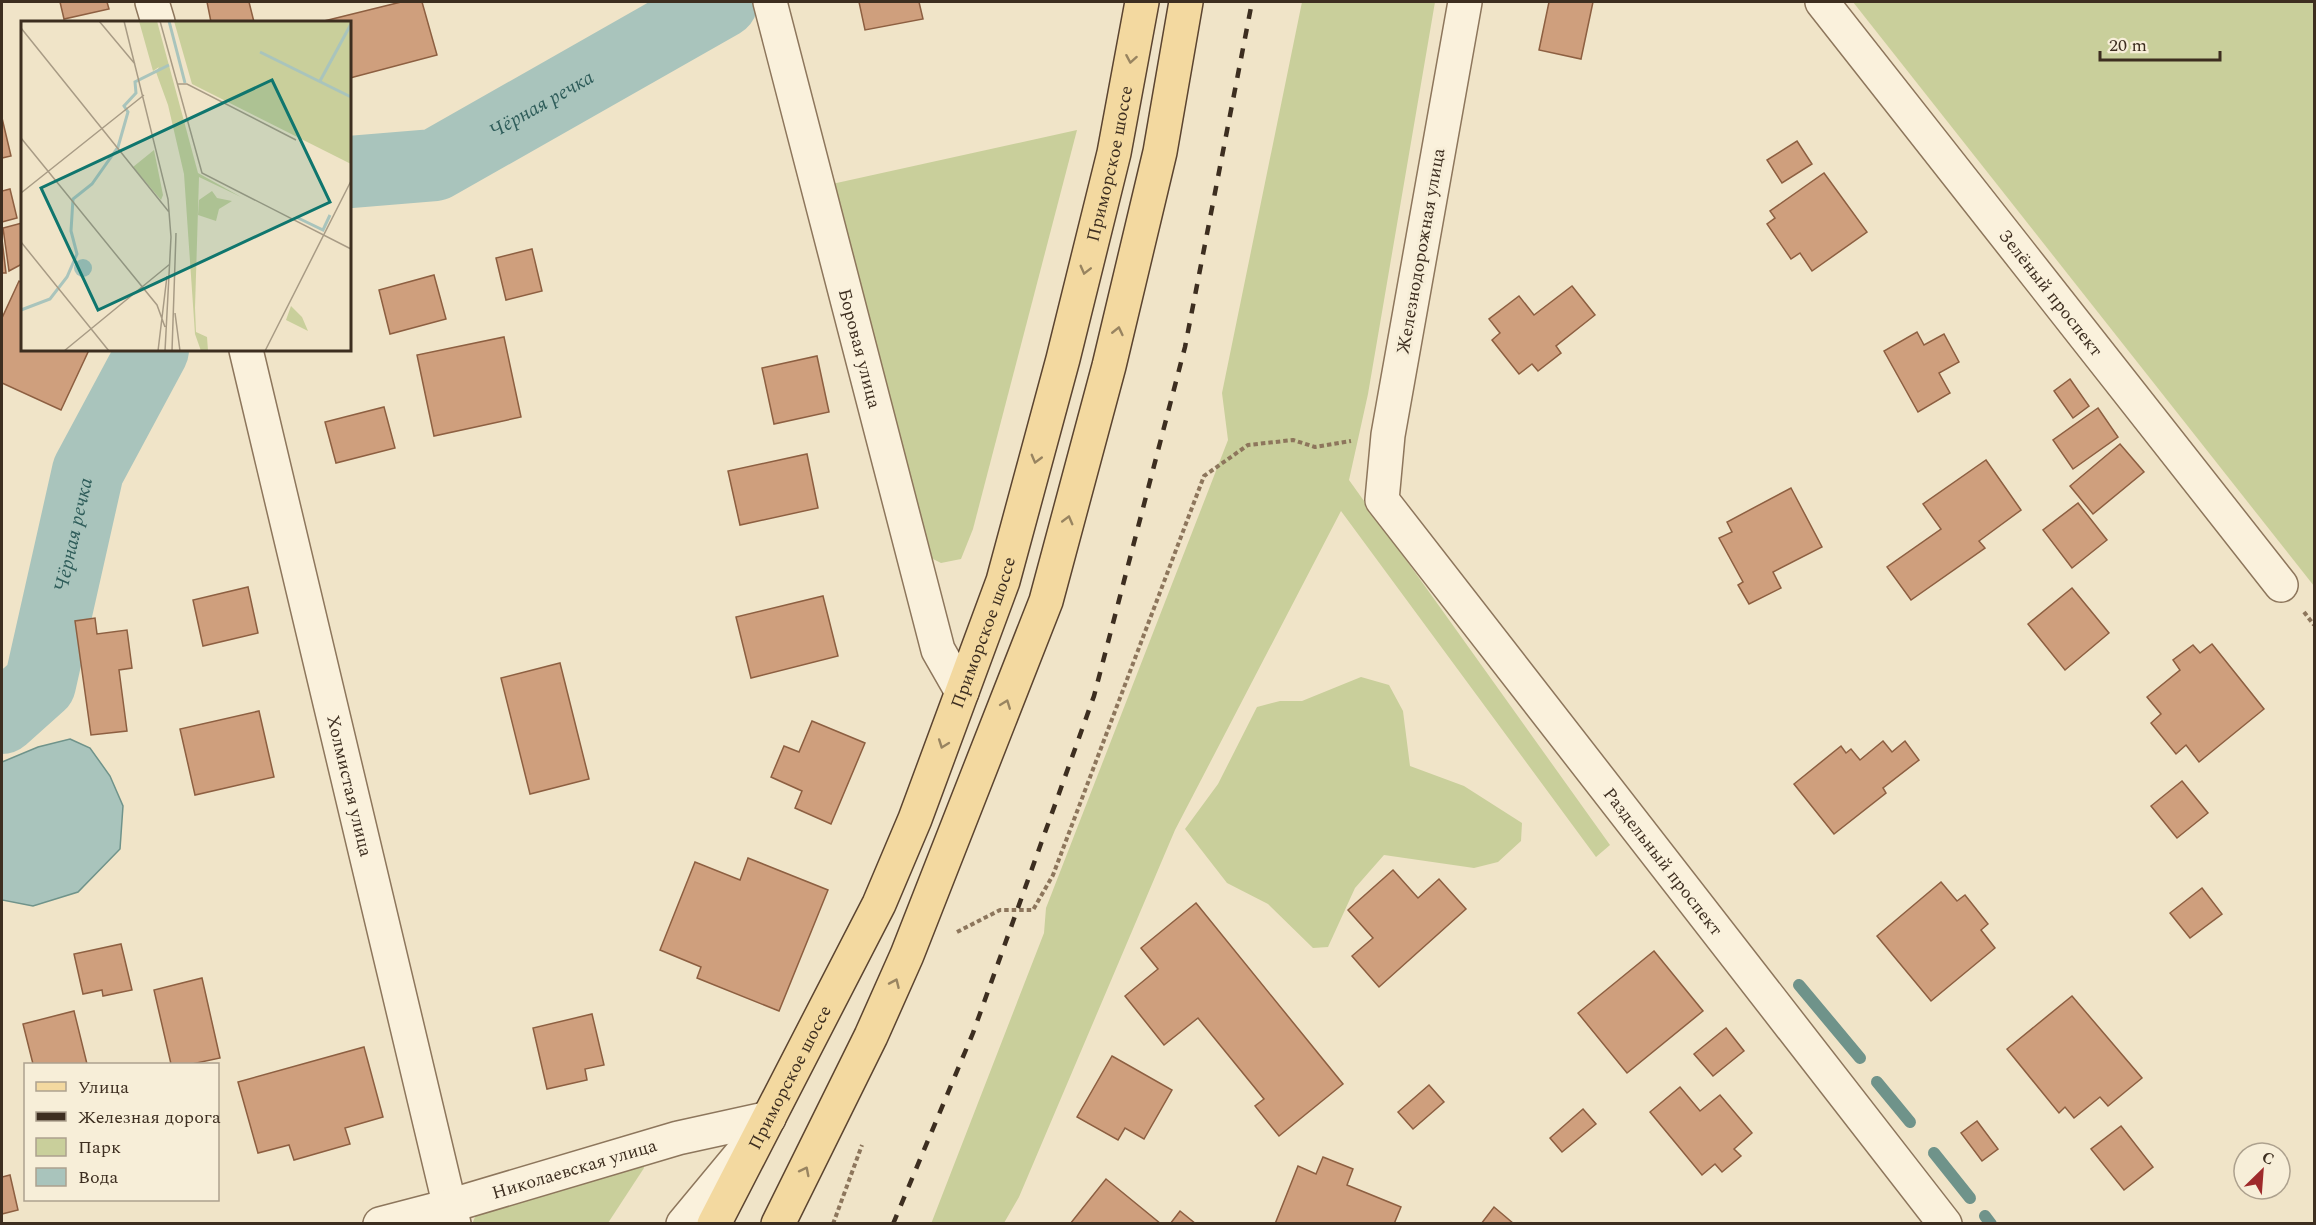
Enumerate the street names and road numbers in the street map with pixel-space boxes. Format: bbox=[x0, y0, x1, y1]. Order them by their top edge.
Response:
street label: Приморское шоссе bbox=[1079, 83, 1140, 245]
street label: Железнодорожная улица bbox=[1390, 146, 1452, 356]
street label: Зелёный проспект bbox=[1992, 223, 2110, 362]
street label: Боровая улица bbox=[831, 286, 888, 412]
street label: Приморское шоссе bbox=[944, 554, 1022, 712]
street label: Холмистая улица bbox=[320, 712, 380, 860]
street label: Раздельный проспект bbox=[1597, 782, 1730, 942]
street label: Приморское шоссе bbox=[741, 1000, 838, 1154]
street label: Николаевская улица bbox=[489, 1131, 660, 1206]

